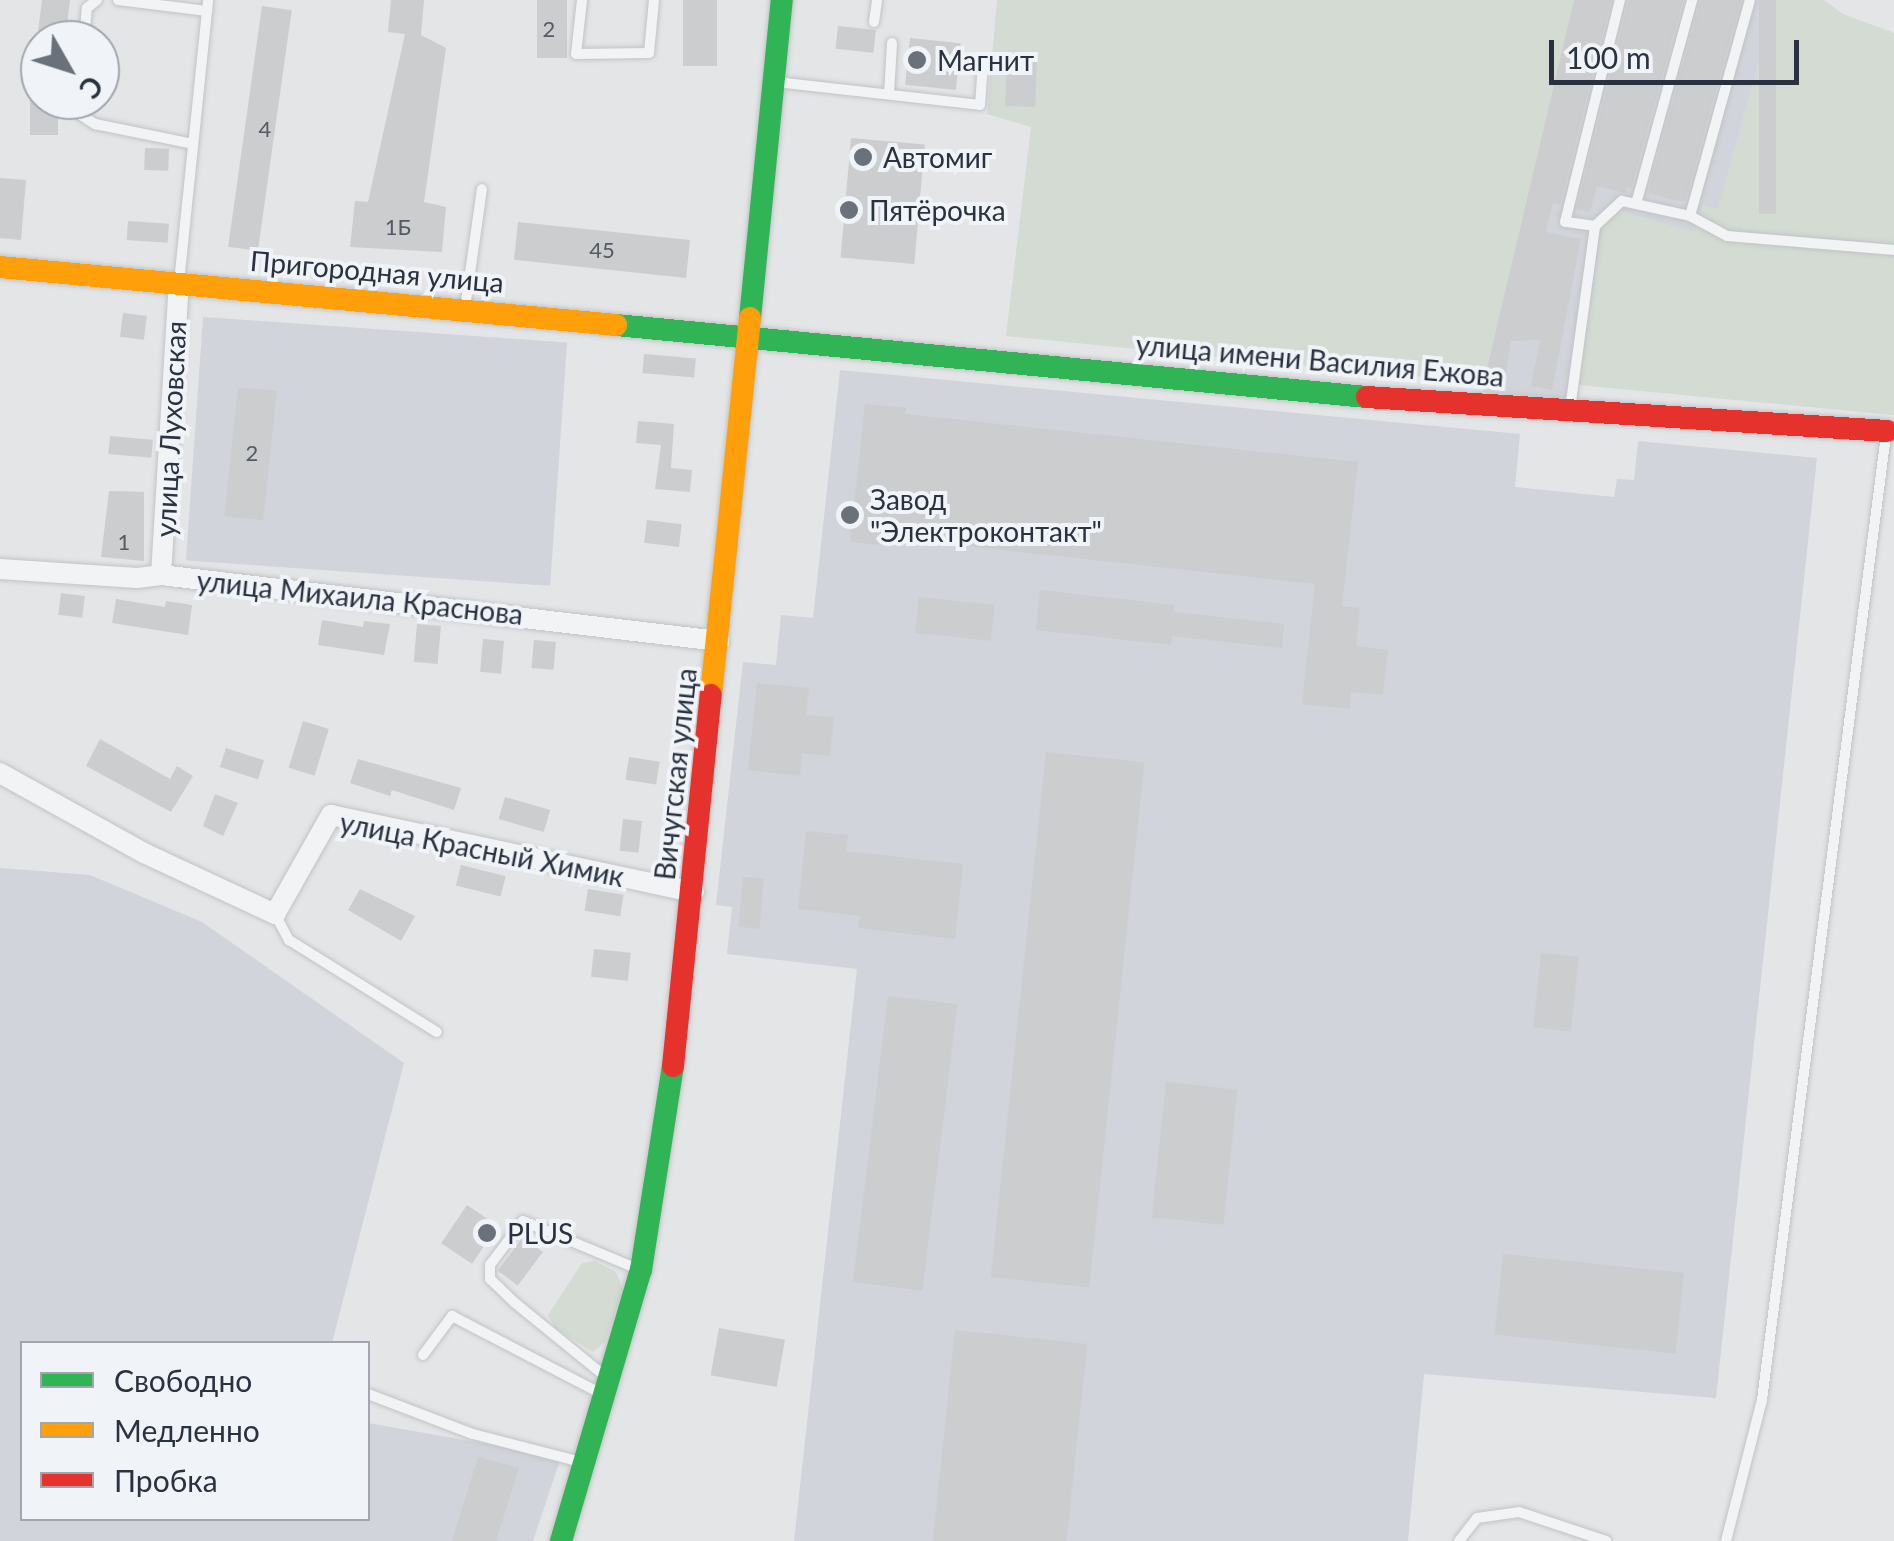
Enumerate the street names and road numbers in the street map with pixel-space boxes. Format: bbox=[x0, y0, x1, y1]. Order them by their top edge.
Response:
street label: Пригородная улица bbox=[249, 243, 505, 299]
street label: улица Луховская bbox=[148, 320, 192, 538]
street label: улица имени Василия Ежова bbox=[1135, 327, 1505, 393]
street label: улица Михаила Краснова bbox=[195, 563, 525, 631]
street label: Вичугская улица bbox=[647, 666, 703, 882]
street label: улица Красный Химик bbox=[337, 805, 627, 893]

